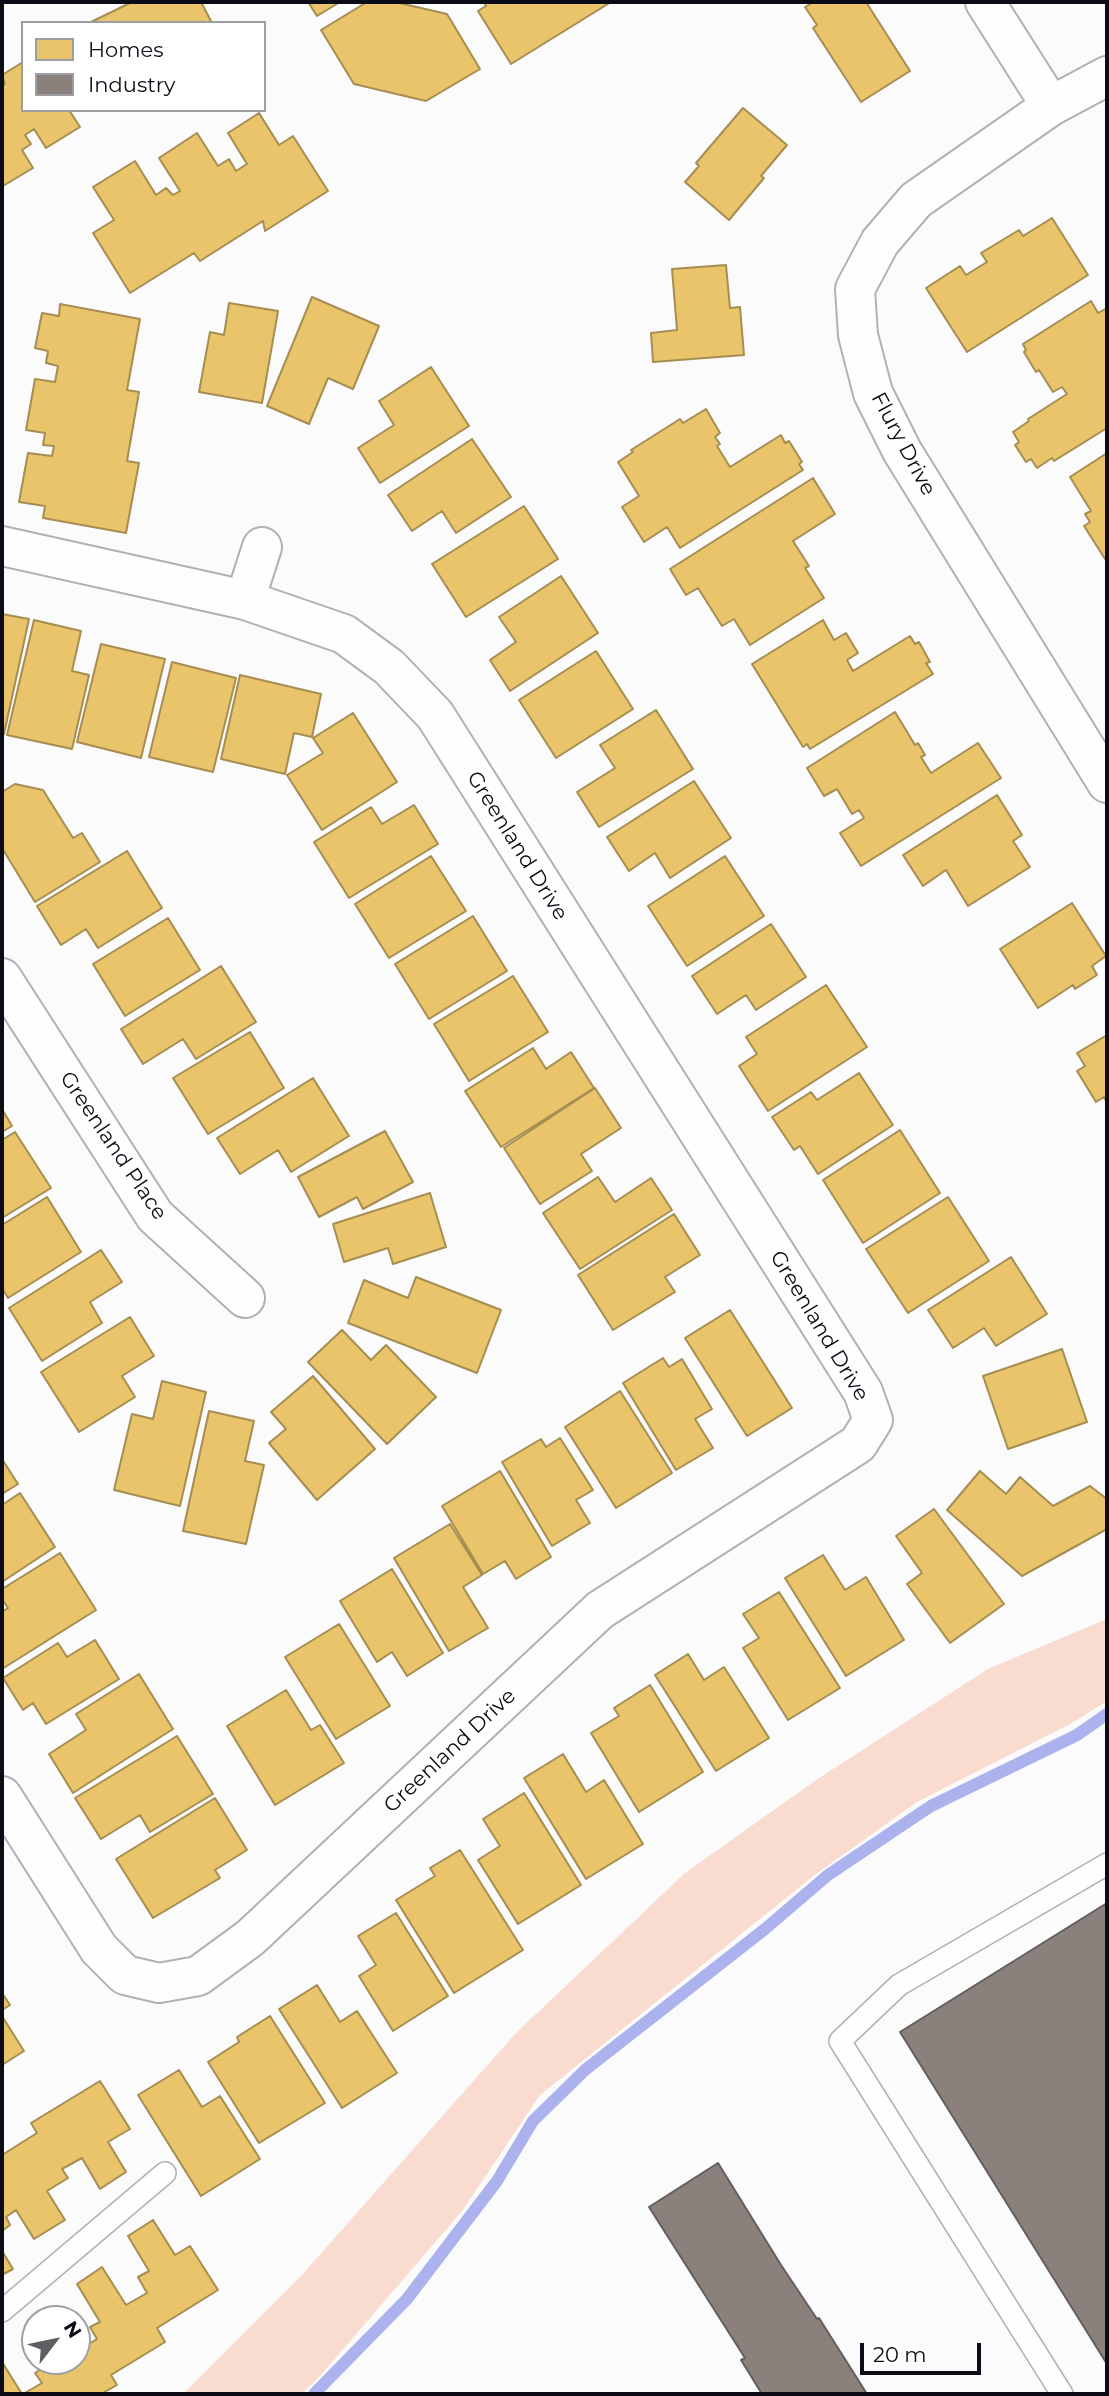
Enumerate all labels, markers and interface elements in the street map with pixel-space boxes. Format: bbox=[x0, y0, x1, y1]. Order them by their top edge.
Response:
legend bbox=[21, 21, 266, 112]
text: Homes bbox=[88, 37, 163, 62]
text: Industry bbox=[88, 72, 175, 97]
street label: Flury Drive bbox=[865, 388, 941, 500]
street label: Greenland Drive bbox=[461, 767, 573, 925]
street label: Greenland Place bbox=[54, 1067, 172, 1225]
street label: Greenland Drive bbox=[764, 1246, 874, 1406]
street label: Greenland Drive bbox=[379, 1683, 521, 1819]
north arrow bbox=[21, 2305, 91, 2375]
text: N bbox=[59, 2317, 86, 2342]
scale bar bbox=[864, 2330, 985, 2374]
text: 20 m bbox=[873, 2342, 927, 2367]

